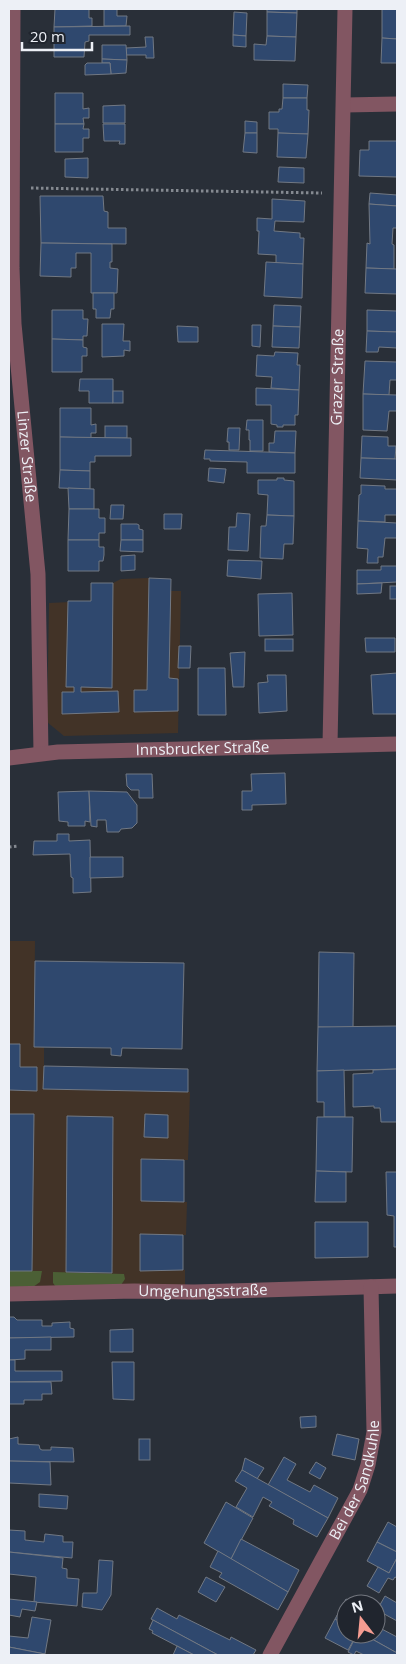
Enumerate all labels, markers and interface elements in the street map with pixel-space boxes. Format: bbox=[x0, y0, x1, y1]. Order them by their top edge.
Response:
scale bar bbox=[22, 20, 92, 52]
text: 20 m bbox=[30, 26, 65, 46]
street label: Grazer Straße bbox=[326, 328, 347, 426]
street label: Linzer Straße bbox=[13, 409, 42, 503]
street label: Innsbrucker Straße bbox=[135, 736, 270, 759]
street label: Umgehungsstraße bbox=[138, 1279, 268, 1301]
street label: Bei der Sandkuhle bbox=[324, 1420, 383, 1543]
north arrow bbox=[336, 1594, 386, 1644]
text: N bbox=[349, 1595, 365, 1617]

